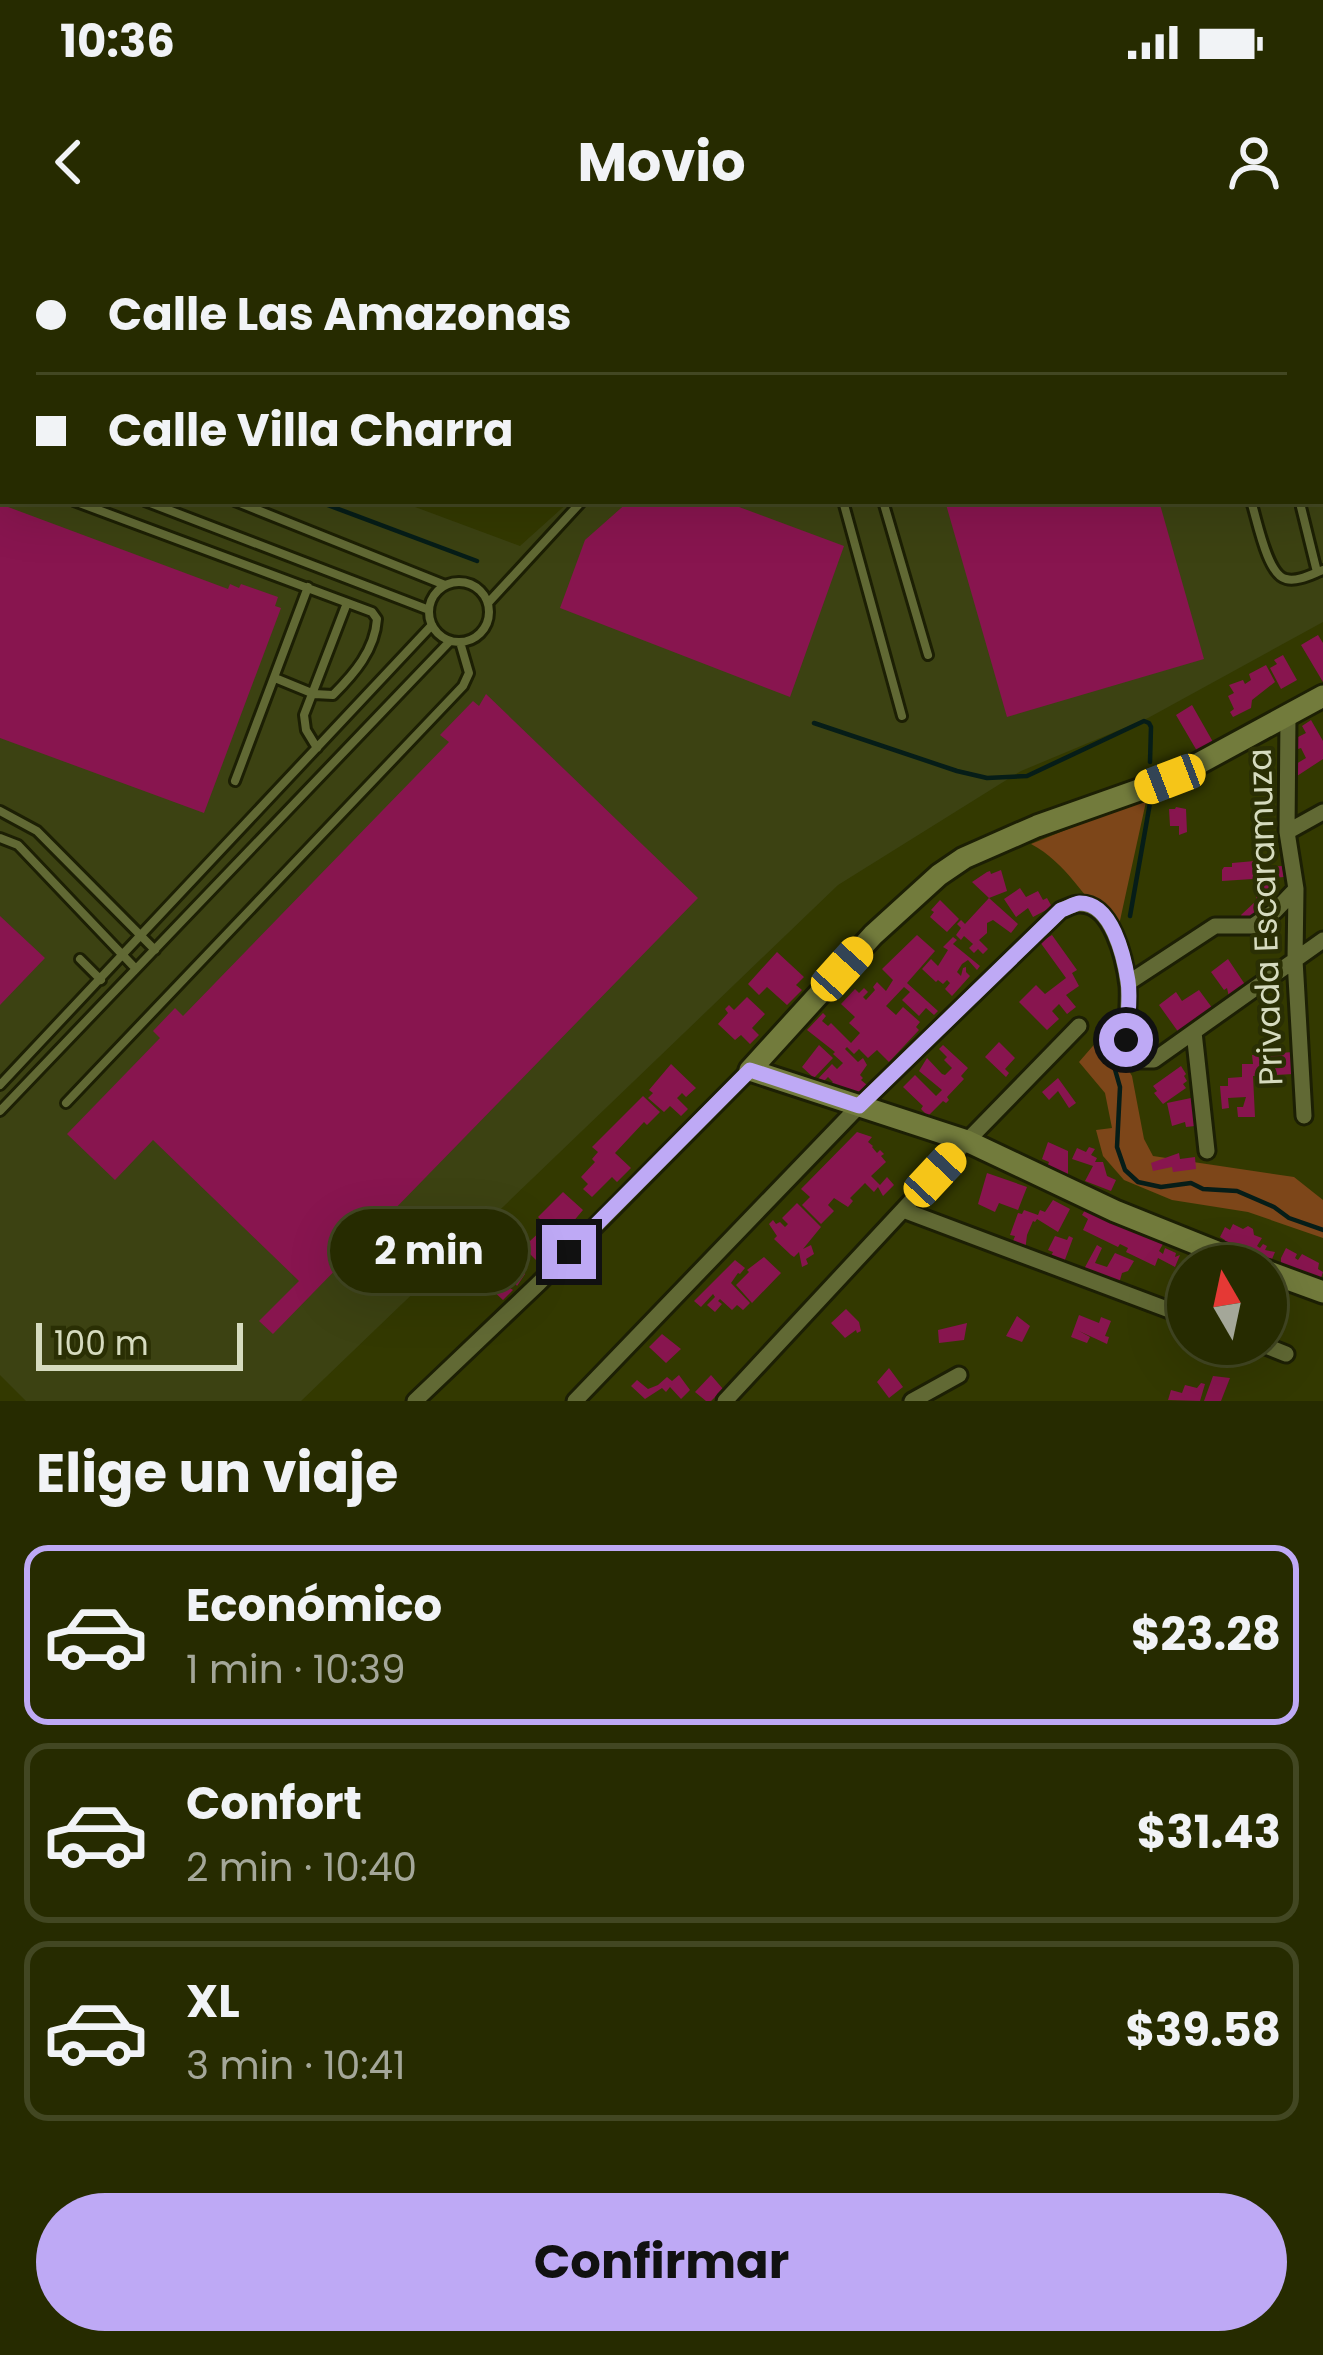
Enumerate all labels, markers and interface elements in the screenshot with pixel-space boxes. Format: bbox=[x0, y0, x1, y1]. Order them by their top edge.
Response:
text: 10:36 bbox=[60, 10, 175, 73]
text: Movio bbox=[577, 124, 746, 200]
icon: back bbox=[36, 129, 102, 195]
icon: person bbox=[1221, 129, 1287, 195]
text: Calle Las Amazonas bbox=[108, 283, 572, 346]
text: Calle Villa Charra bbox=[108, 399, 514, 462]
street label: Privada Escaramuza bbox=[1236, 748, 1294, 1086]
car bbox=[1130, 749, 1210, 809]
car bbox=[805, 930, 879, 1008]
route start bbox=[1099, 1013, 1153, 1067]
car bbox=[897, 1136, 973, 1214]
callout: 2 min bbox=[329, 1210, 527, 1294]
text: 2 min bbox=[374, 1223, 484, 1278]
route end bbox=[542, 1225, 596, 1279]
north arrow bbox=[1167, 1245, 1287, 1365]
map controls bbox=[1167, 1245, 1287, 1365]
scale bar bbox=[36, 1317, 243, 1370]
text: 100 m bbox=[54, 1320, 149, 1367]
text: Elige un viaje bbox=[36, 1435, 398, 1511]
text: Económico bbox=[186, 1574, 442, 1637]
icon: car bbox=[42, 1581, 150, 1689]
text: $23.28 bbox=[1131, 1603, 1281, 1666]
text: 1 min · 10:39 bbox=[186, 1642, 406, 1697]
text: Confort bbox=[186, 1772, 362, 1835]
icon: car bbox=[42, 1779, 150, 1887]
text: $31.43 bbox=[1137, 1801, 1281, 1864]
text: 2 min · 10:40 bbox=[186, 1840, 417, 1895]
text: XL bbox=[186, 1970, 240, 2033]
icon: car bbox=[42, 1977, 150, 2085]
text: $39.58 bbox=[1125, 1999, 1281, 2062]
text: 3 min · 10:41 bbox=[186, 2038, 406, 2093]
button: Confirmar bbox=[36, 2193, 1287, 2331]

